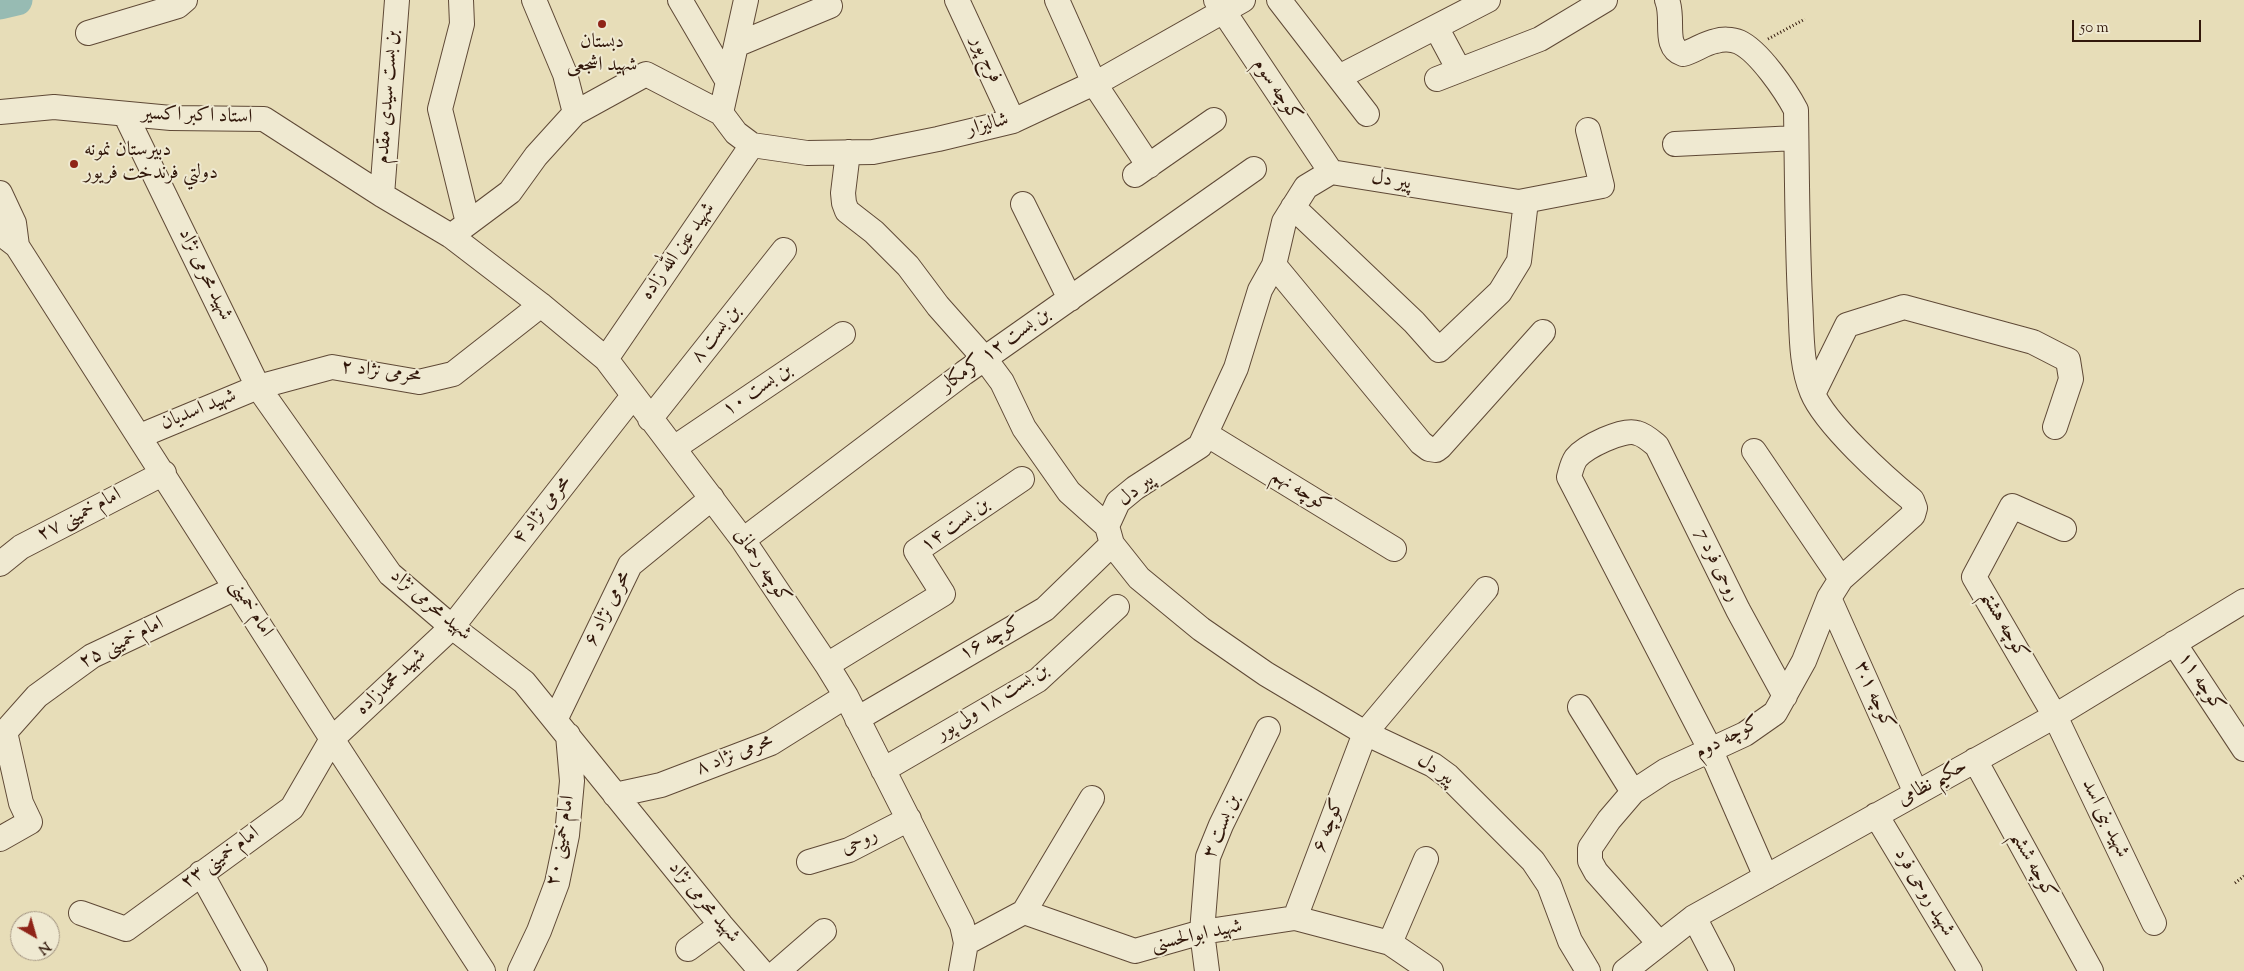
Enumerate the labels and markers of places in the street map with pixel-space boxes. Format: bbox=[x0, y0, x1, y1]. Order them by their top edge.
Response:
marker: دبستان شهید اشجعی bbox=[596, 18, 608, 30]
place label: دبستان شهید اشجعی bbox=[567, 32, 637, 79]
place label: دبیرستان نمونه دولتي فرندخت فريور bbox=[84, 140, 218, 187]
marker: دبیرستان نمونه دولتي فرندخت فريور bbox=[68, 158, 80, 170]

